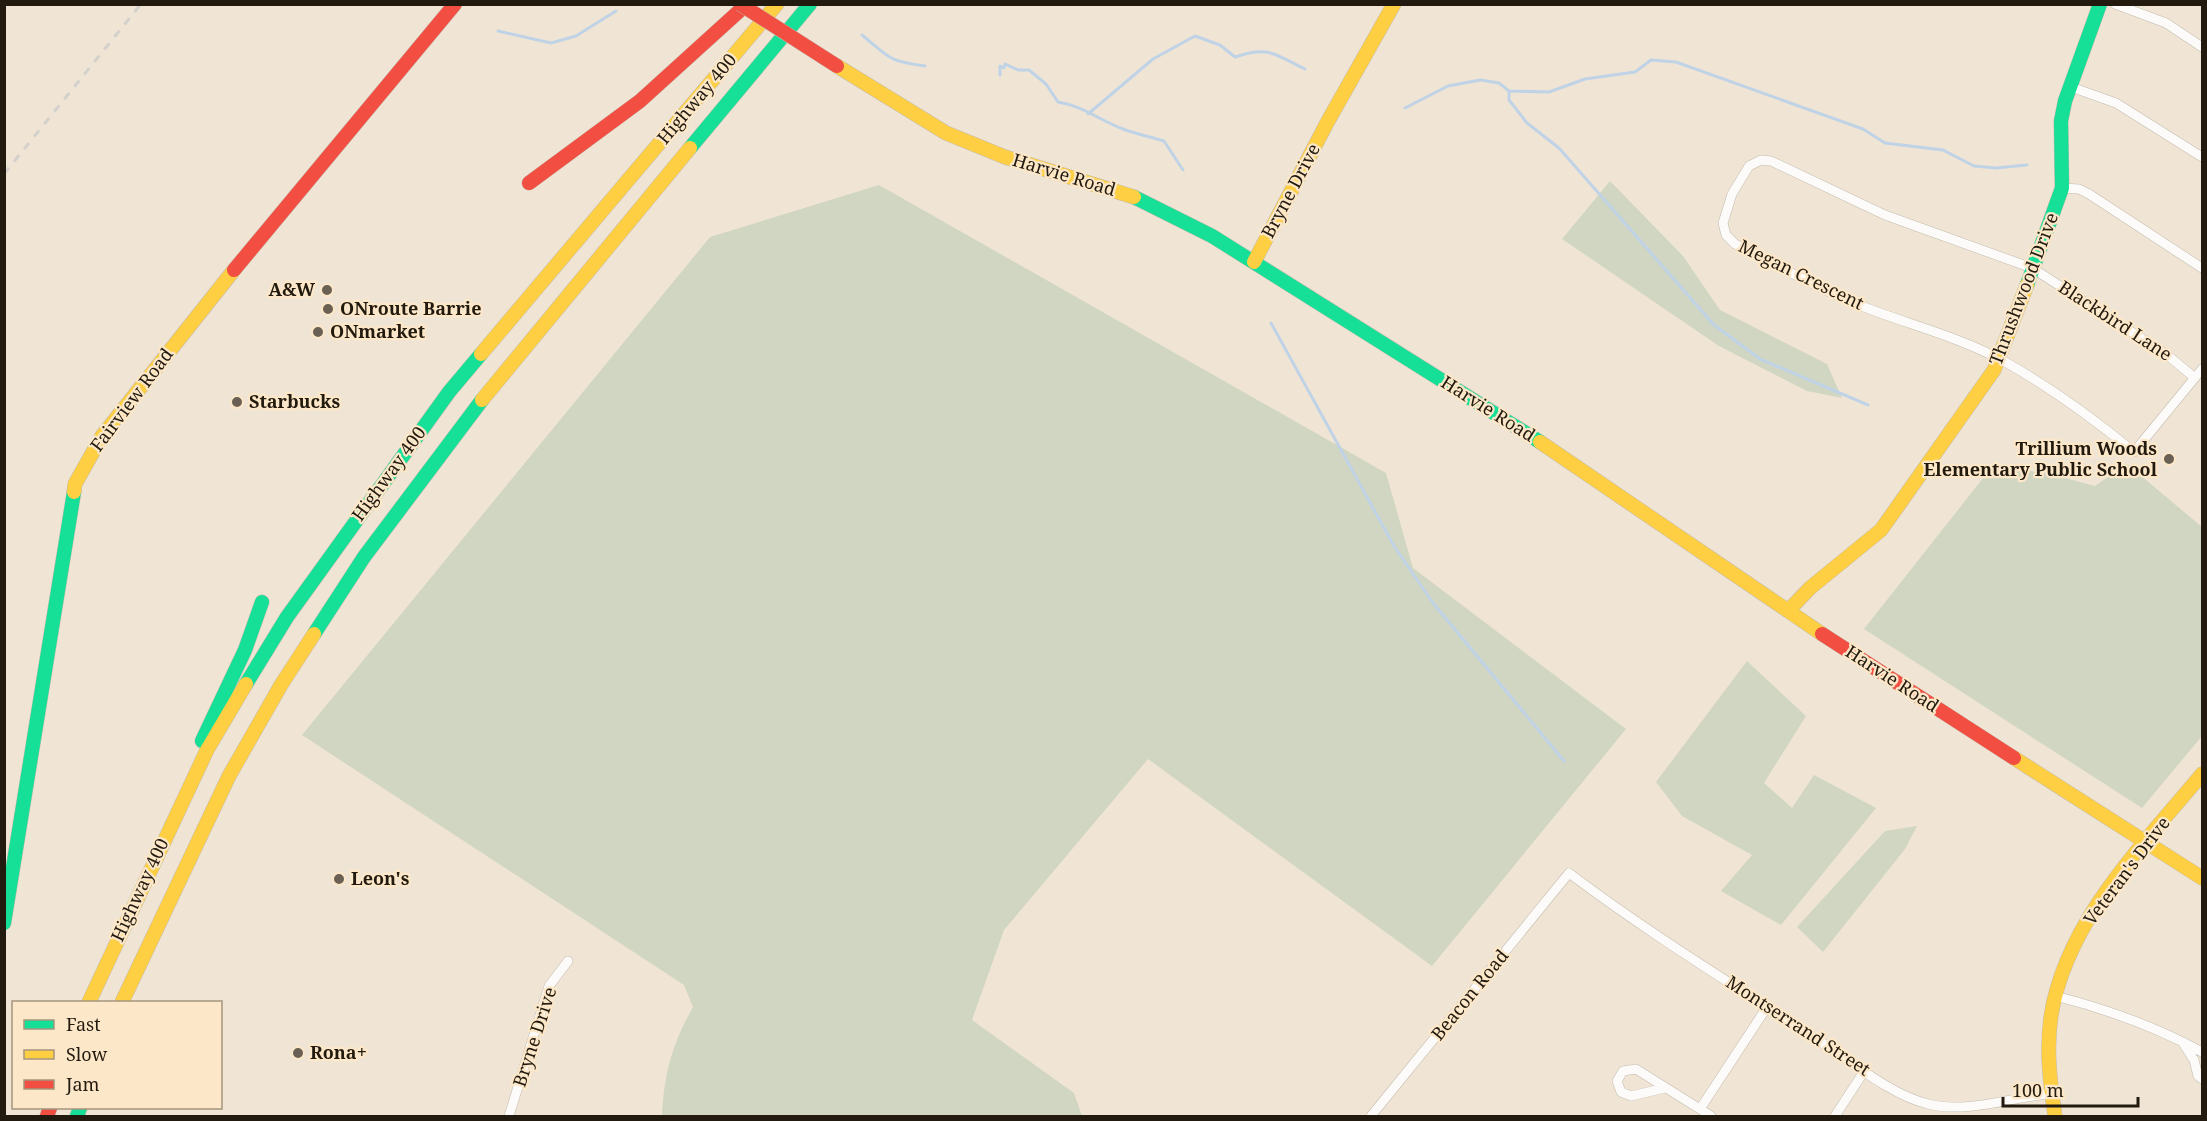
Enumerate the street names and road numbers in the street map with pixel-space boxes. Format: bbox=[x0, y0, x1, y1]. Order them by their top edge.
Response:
street label: Highway 400 bbox=[651, 48, 741, 149]
street label: Bryne Drive bbox=[1255, 139, 1325, 242]
street label: Harvie Road bbox=[1010, 147, 1119, 201]
street label: Thrushwood Drive bbox=[1983, 209, 2063, 368]
street label: Megan Crescent bbox=[1735, 233, 1868, 315]
street label: Blackbird Lane bbox=[2054, 275, 2177, 366]
street label: Fairview Road bbox=[84, 343, 178, 456]
street label: Harvie Road bbox=[1437, 370, 1540, 447]
street label: Highway 400 bbox=[346, 421, 431, 526]
street label: Harvie Road bbox=[1841, 639, 1944, 717]
street label: Veteran's Drive bbox=[2078, 811, 2175, 930]
street label: Highway 400 bbox=[105, 834, 174, 945]
street label: Beacon Road bbox=[1425, 944, 1513, 1045]
street label: Montserrand Street bbox=[1722, 970, 1875, 1081]
street label: Bryne Drive bbox=[507, 984, 561, 1090]

